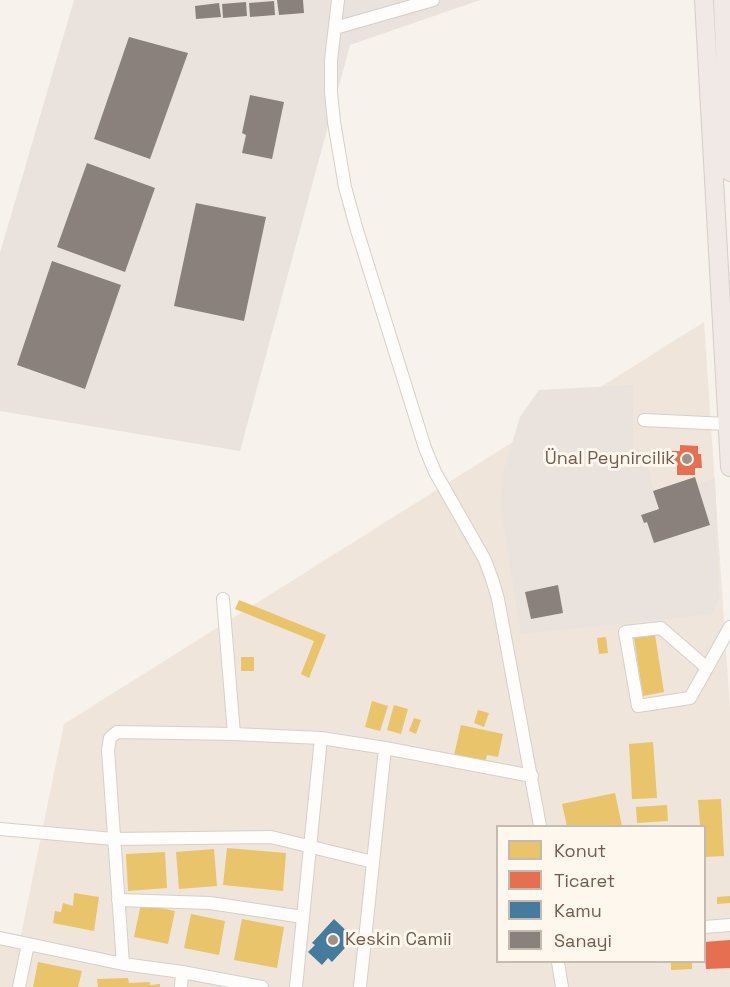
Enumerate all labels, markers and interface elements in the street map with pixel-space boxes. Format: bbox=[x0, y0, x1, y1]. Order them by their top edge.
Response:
place label: Ünal Peynircilik bbox=[545, 448, 675, 470]
marker: Ünal Peynircilik bbox=[680, 452, 694, 466]
legend bbox=[496, 825, 706, 963]
text: Konut bbox=[554, 839, 606, 862]
text: Ticaret bbox=[554, 869, 615, 892]
text: Kamu bbox=[554, 899, 602, 922]
place label: Keskin Camii bbox=[345, 929, 452, 951]
text: Sanayi bbox=[554, 929, 612, 952]
marker: Keskin Camii bbox=[326, 933, 340, 947]

